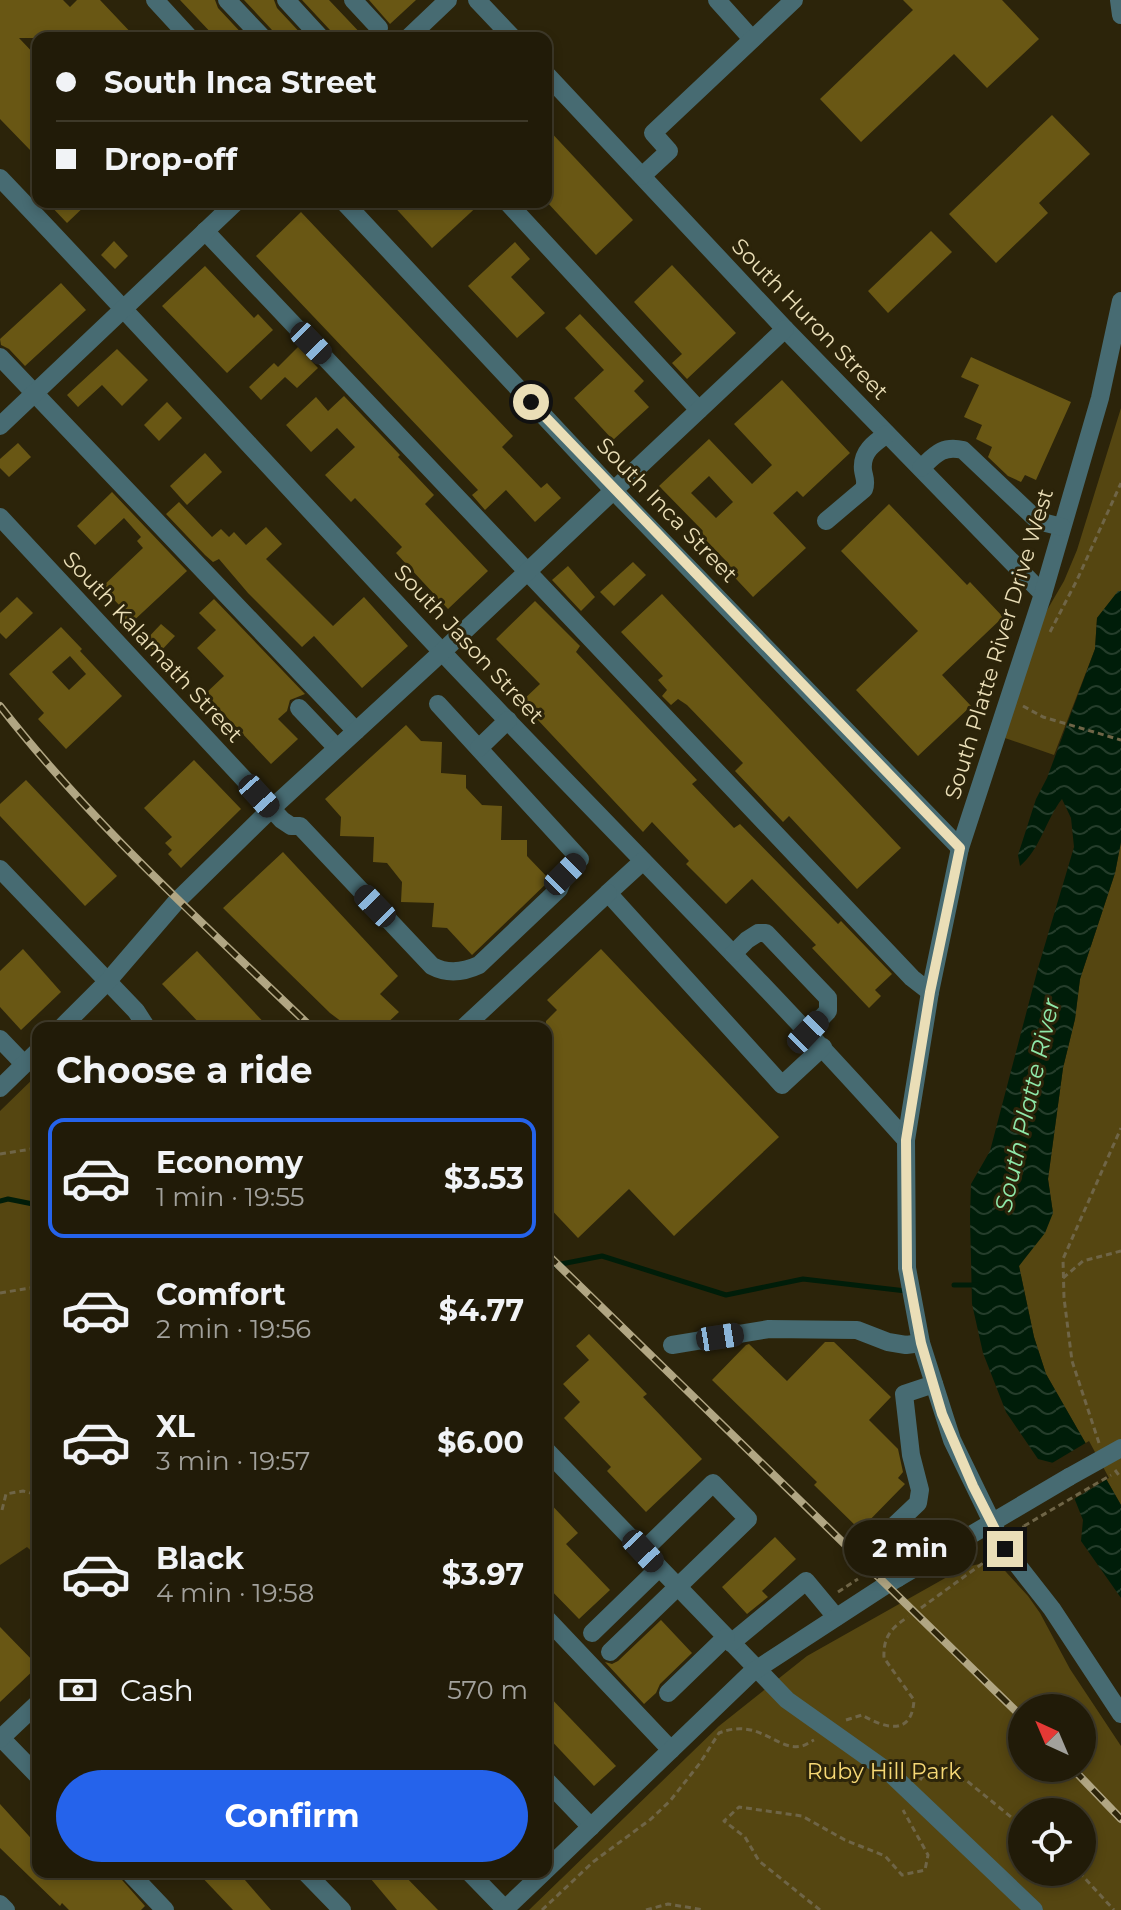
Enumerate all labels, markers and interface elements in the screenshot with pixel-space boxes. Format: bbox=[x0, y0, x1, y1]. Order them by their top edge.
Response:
text: South Inca Street bbox=[104, 64, 377, 101]
text: Drop-off bbox=[104, 141, 237, 178]
street label: South Huron Street bbox=[726, 233, 894, 405]
car bbox=[286, 317, 336, 369]
route start bbox=[513, 384, 549, 420]
street label: South Inca Street bbox=[591, 432, 743, 588]
street label: South Platte River Drive West bbox=[939, 485, 1059, 803]
street label: South Kalamath Street bbox=[57, 546, 249, 748]
street label: South Jason Street bbox=[388, 559, 550, 729]
car bbox=[234, 770, 284, 822]
car bbox=[540, 849, 590, 899]
car bbox=[350, 880, 400, 932]
water label: South Platte River bbox=[988, 994, 1066, 1215]
car bbox=[783, 1006, 833, 1058]
text: Choose a ride bbox=[56, 1048, 313, 1092]
icon: car bbox=[60, 1142, 132, 1214]
text: Economy bbox=[156, 1144, 303, 1181]
text: $3.53 bbox=[444, 1160, 524, 1197]
text: 1 min · 19:55 bbox=[156, 1181, 305, 1213]
icon: car bbox=[60, 1274, 132, 1346]
text: Comfort bbox=[156, 1276, 286, 1313]
text: $4.77 bbox=[439, 1292, 524, 1329]
text: 2 min · 19:56 bbox=[156, 1313, 311, 1345]
car bbox=[694, 1321, 746, 1353]
icon: car bbox=[60, 1406, 132, 1478]
text: XL bbox=[156, 1408, 195, 1445]
text: $6.00 bbox=[437, 1424, 524, 1461]
text: 3 min · 19:57 bbox=[156, 1445, 310, 1477]
callout: 2 min bbox=[845, 1521, 977, 1577]
car bbox=[618, 1525, 668, 1577]
route end bbox=[987, 1531, 1023, 1567]
text: 2 min bbox=[872, 1532, 948, 1564]
icon: car bbox=[60, 1538, 132, 1610]
text: Black bbox=[156, 1540, 244, 1577]
text: $3.97 bbox=[442, 1556, 524, 1593]
text: 4 min · 19:58 bbox=[156, 1577, 314, 1609]
icon: cash bbox=[56, 1668, 100, 1712]
text: Cash bbox=[120, 1672, 194, 1709]
text: 570 m bbox=[447, 1674, 528, 1706]
north arrow bbox=[1008, 1694, 1096, 1782]
map controls bbox=[1008, 1694, 1096, 1886]
park label: Ruby Hill Park bbox=[807, 1758, 962, 1785]
button: Confirm bbox=[56, 1770, 528, 1862]
button: locate bbox=[1008, 1798, 1096, 1886]

